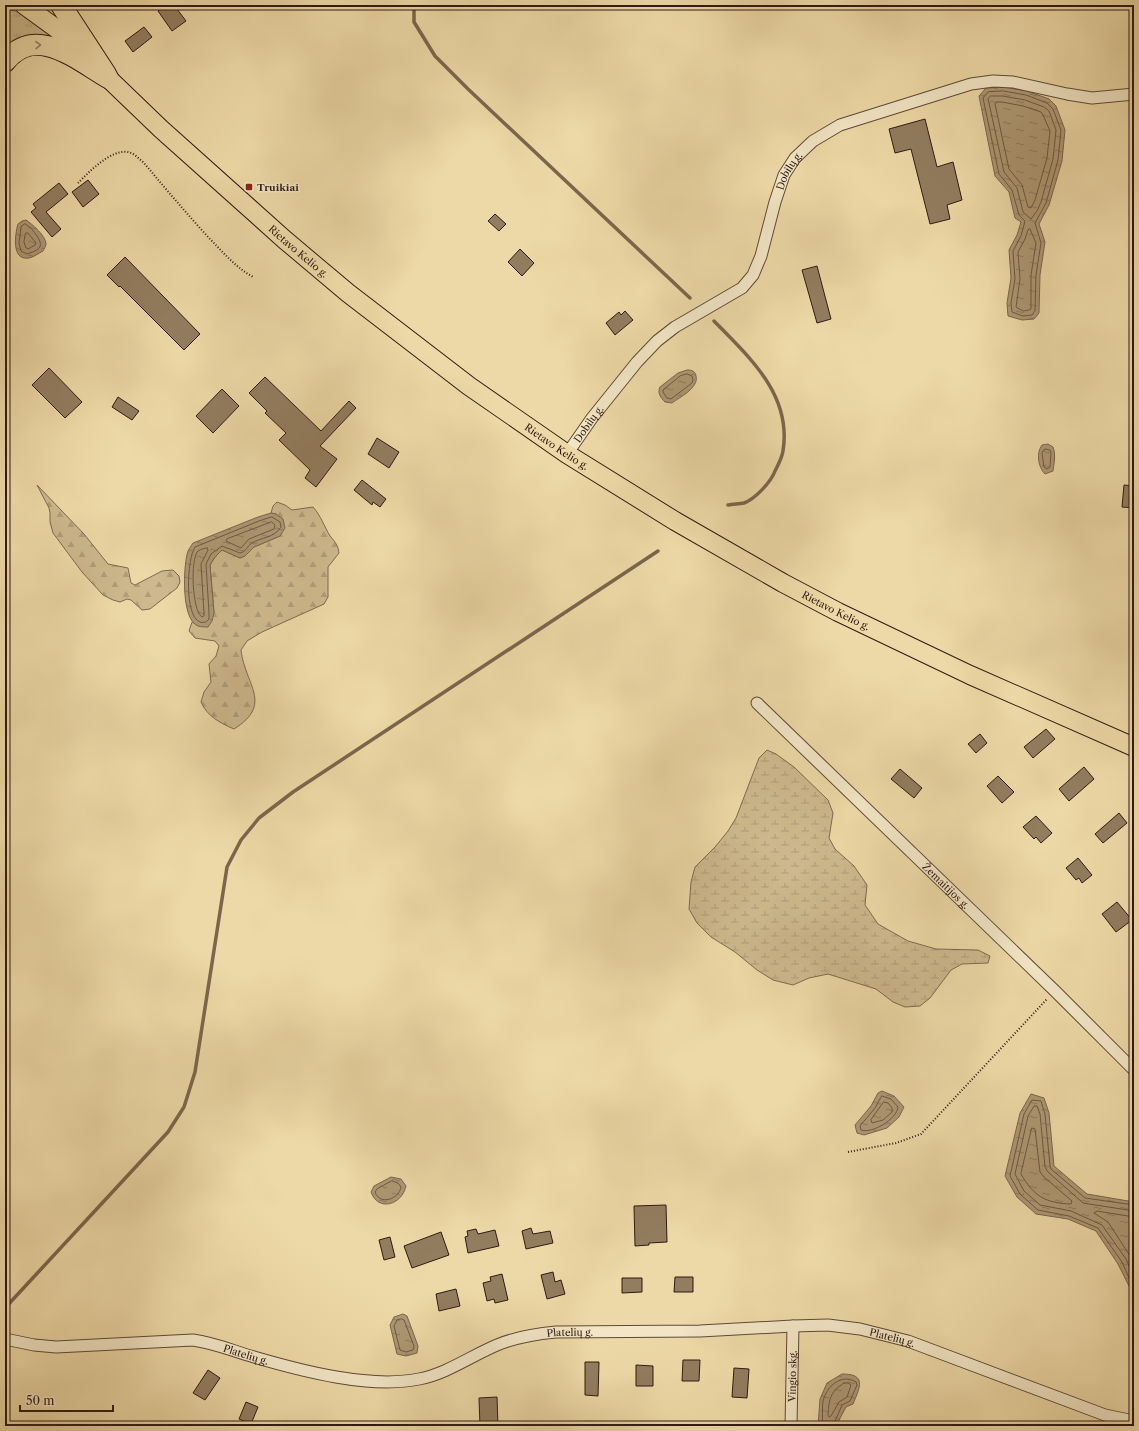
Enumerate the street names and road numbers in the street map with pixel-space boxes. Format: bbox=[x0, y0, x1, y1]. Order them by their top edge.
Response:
street label: Dobilų g. bbox=[773, 148, 805, 192]
street label: Rietavo Kelio g. bbox=[266, 222, 331, 280]
street label: Dobilų g. bbox=[571, 402, 606, 445]
street label: Rietavo Kelio g. bbox=[522, 420, 592, 473]
street label: Rietavo Kelio g. bbox=[800, 588, 872, 633]
street label: Žemaitijos g. bbox=[920, 860, 973, 912]
street label: Platelių g. bbox=[546, 1325, 594, 1339]
street label: Platelių g. bbox=[868, 1325, 917, 1350]
street label: Platelių g. bbox=[222, 1341, 270, 1367]
street label: Vingio skg. bbox=[785, 1350, 799, 1403]

